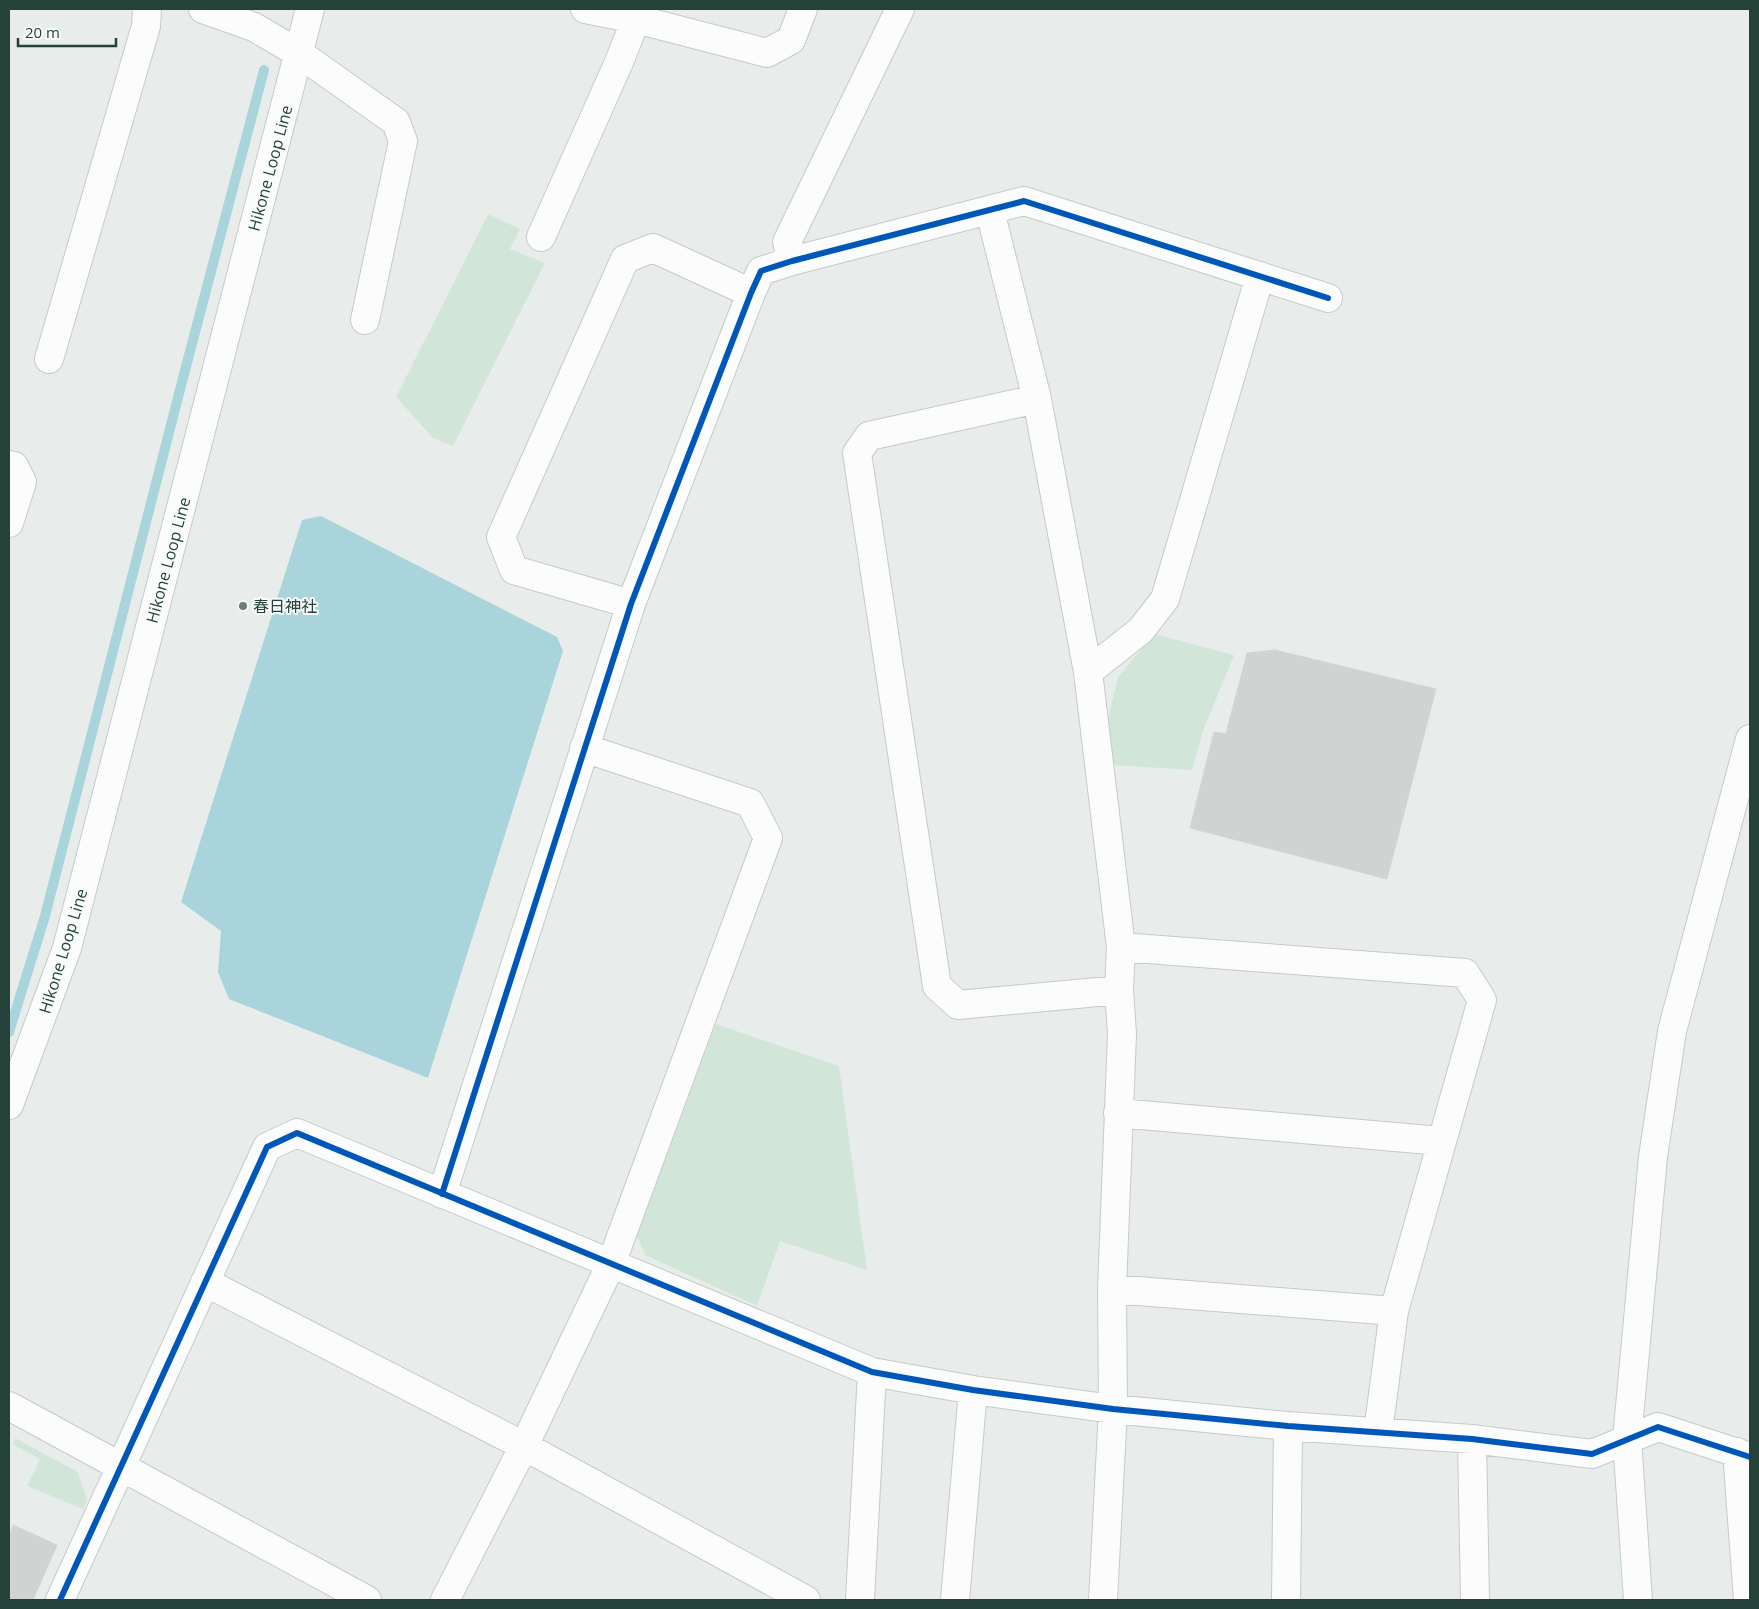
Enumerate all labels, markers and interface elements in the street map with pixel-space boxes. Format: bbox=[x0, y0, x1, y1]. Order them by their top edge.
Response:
scale bar bbox=[18, 15, 115, 47]
text: 20 m bbox=[25, 22, 60, 42]
street label: Hikone Loop Line bbox=[243, 103, 297, 233]
street label: Hikone Loop Line bbox=[141, 495, 195, 625]
place label: 春日神社 bbox=[253, 595, 317, 617]
marker: 春日神社 bbox=[237, 600, 249, 612]
street label: Hikone Loop Line bbox=[34, 886, 92, 1016]

